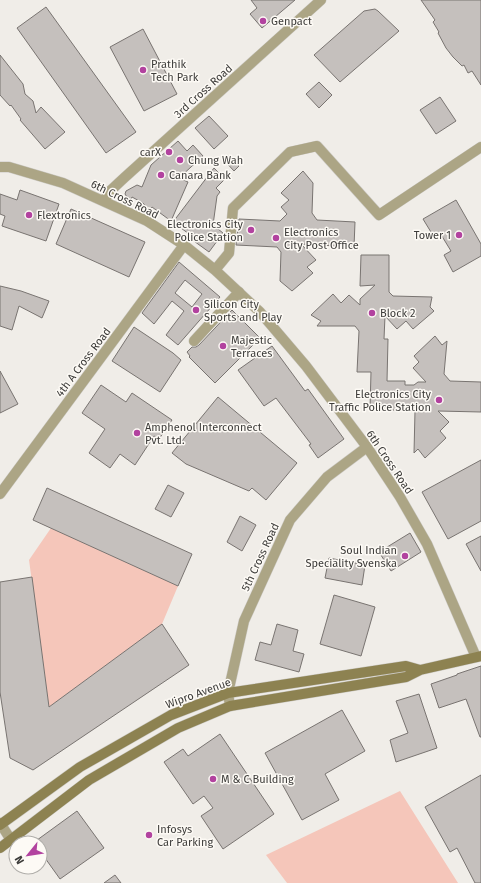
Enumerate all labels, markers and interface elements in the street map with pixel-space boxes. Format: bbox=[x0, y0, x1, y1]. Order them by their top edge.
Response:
place label: Genpact bbox=[271, 15, 312, 28]
marker: Genpact bbox=[258, 16, 268, 26]
place label: Prathik Tech Park bbox=[151, 58, 199, 84]
street label: 3rd Cross Road bbox=[172, 62, 235, 121]
marker: Prathik Tech Park bbox=[138, 65, 148, 75]
place label: carX bbox=[140, 146, 161, 159]
marker: carX bbox=[164, 147, 174, 157]
place label: Chung Wah bbox=[188, 154, 243, 167]
marker: Chung Wah bbox=[175, 155, 185, 165]
place label: Canara Bank bbox=[169, 169, 231, 182]
marker: Canara Bank bbox=[156, 170, 166, 180]
street label: 6th Cross Road bbox=[89, 177, 161, 222]
place label: Flextronics bbox=[37, 209, 91, 222]
marker: Flextronics bbox=[24, 210, 34, 220]
place label: Electronics City Police Station bbox=[167, 218, 244, 244]
marker: Electronics City Police Station bbox=[246, 225, 256, 235]
place label: Electronics City Post Office bbox=[284, 226, 359, 252]
place label: Tower 1 bbox=[414, 229, 451, 242]
marker: Tower 1 bbox=[454, 230, 464, 240]
marker: Electronics City Post Office bbox=[271, 233, 281, 243]
place label: Silicon City Sports and Play bbox=[204, 298, 282, 324]
marker: Silicon City Sports and Play bbox=[191, 305, 201, 315]
place label: Block 2 bbox=[380, 307, 416, 320]
marker: Block 2 bbox=[367, 308, 377, 318]
street label: 4th A Cross Road bbox=[53, 325, 114, 399]
place label: Majestic Terraces bbox=[231, 334, 272, 360]
marker: Majestic Terraces bbox=[218, 341, 228, 351]
place label: Electronics City Traffic Police Station bbox=[329, 388, 432, 414]
marker: Electronics City Traffic Police Station bbox=[434, 395, 444, 405]
place label: Amphenol Interconnect Pvt. Ltd. bbox=[145, 421, 262, 447]
marker: Amphenol Interconnect Pvt. Ltd. bbox=[132, 428, 142, 438]
street label: 6th Cross Road bbox=[364, 428, 416, 497]
street label: 5th Cross Road bbox=[239, 521, 282, 593]
place label: Soul Indian Speciality Svenska bbox=[305, 544, 397, 570]
marker: Soul Indian Speciality Svenska bbox=[400, 551, 410, 561]
street label: Wipro Avenue bbox=[164, 676, 233, 711]
place label: M & C Building bbox=[221, 773, 294, 786]
marker: M & C Building bbox=[208, 774, 218, 784]
place label: Infosys Car Parking bbox=[157, 823, 213, 849]
marker: Infosys Car Parking bbox=[144, 830, 154, 840]
north arrow bbox=[8, 835, 48, 875]
text: N bbox=[12, 853, 27, 866]

